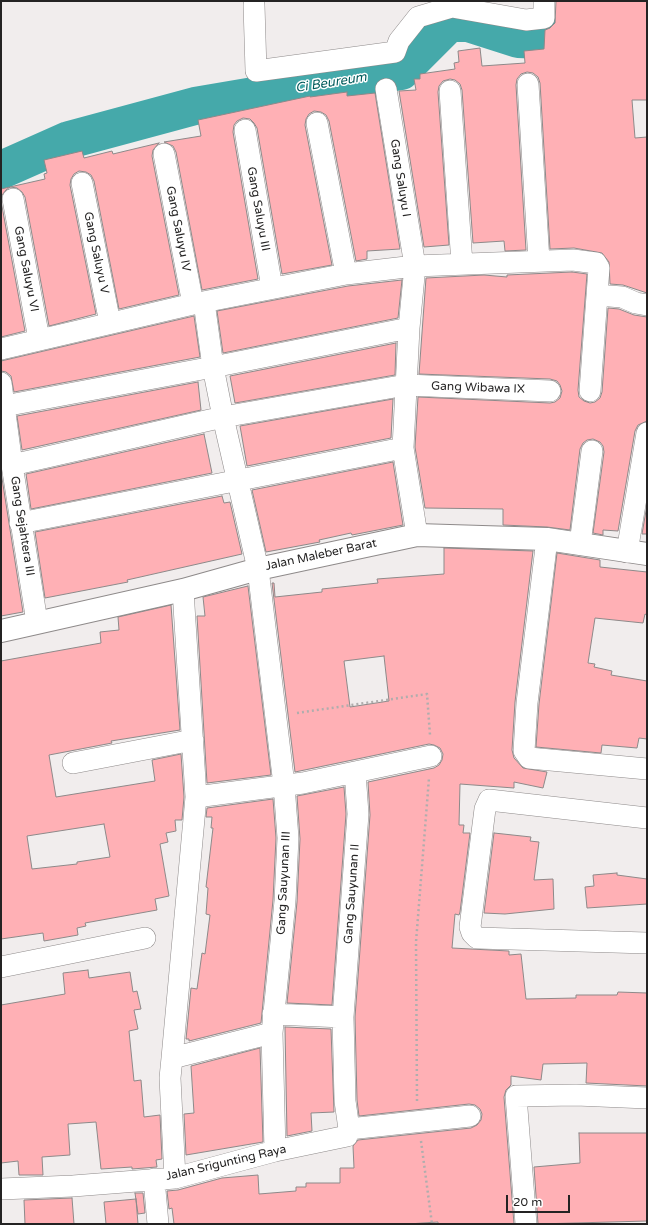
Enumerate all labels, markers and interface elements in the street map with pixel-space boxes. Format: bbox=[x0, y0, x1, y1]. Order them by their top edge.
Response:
water label: Ci Beureum bbox=[294, 70, 368, 96]
street label: Gang Saluyu I bbox=[387, 138, 413, 218]
street label: Gang Saluyu III bbox=[243, 166, 273, 252]
street label: Gang Saluyu IV bbox=[163, 185, 193, 273]
street label: Gang Saluyu V bbox=[80, 211, 112, 295]
street label: Gang Saluyu VI bbox=[11, 225, 41, 313]
street label: Gang Wibawa IX bbox=[431, 379, 525, 397]
street label: Gang Sejahtera III bbox=[7, 475, 37, 577]
street label: Jalan Maleber Barat bbox=[264, 536, 378, 574]
street label: Gang Sauyunan III bbox=[274, 831, 294, 935]
street label: Gang Sauyunan II bbox=[341, 843, 363, 945]
street label: Jalan Srigunting Raya bbox=[164, 1142, 288, 1184]
scale bar bbox=[508, 1187, 572, 1213]
text: 20 m bbox=[513, 1195, 542, 1209]

